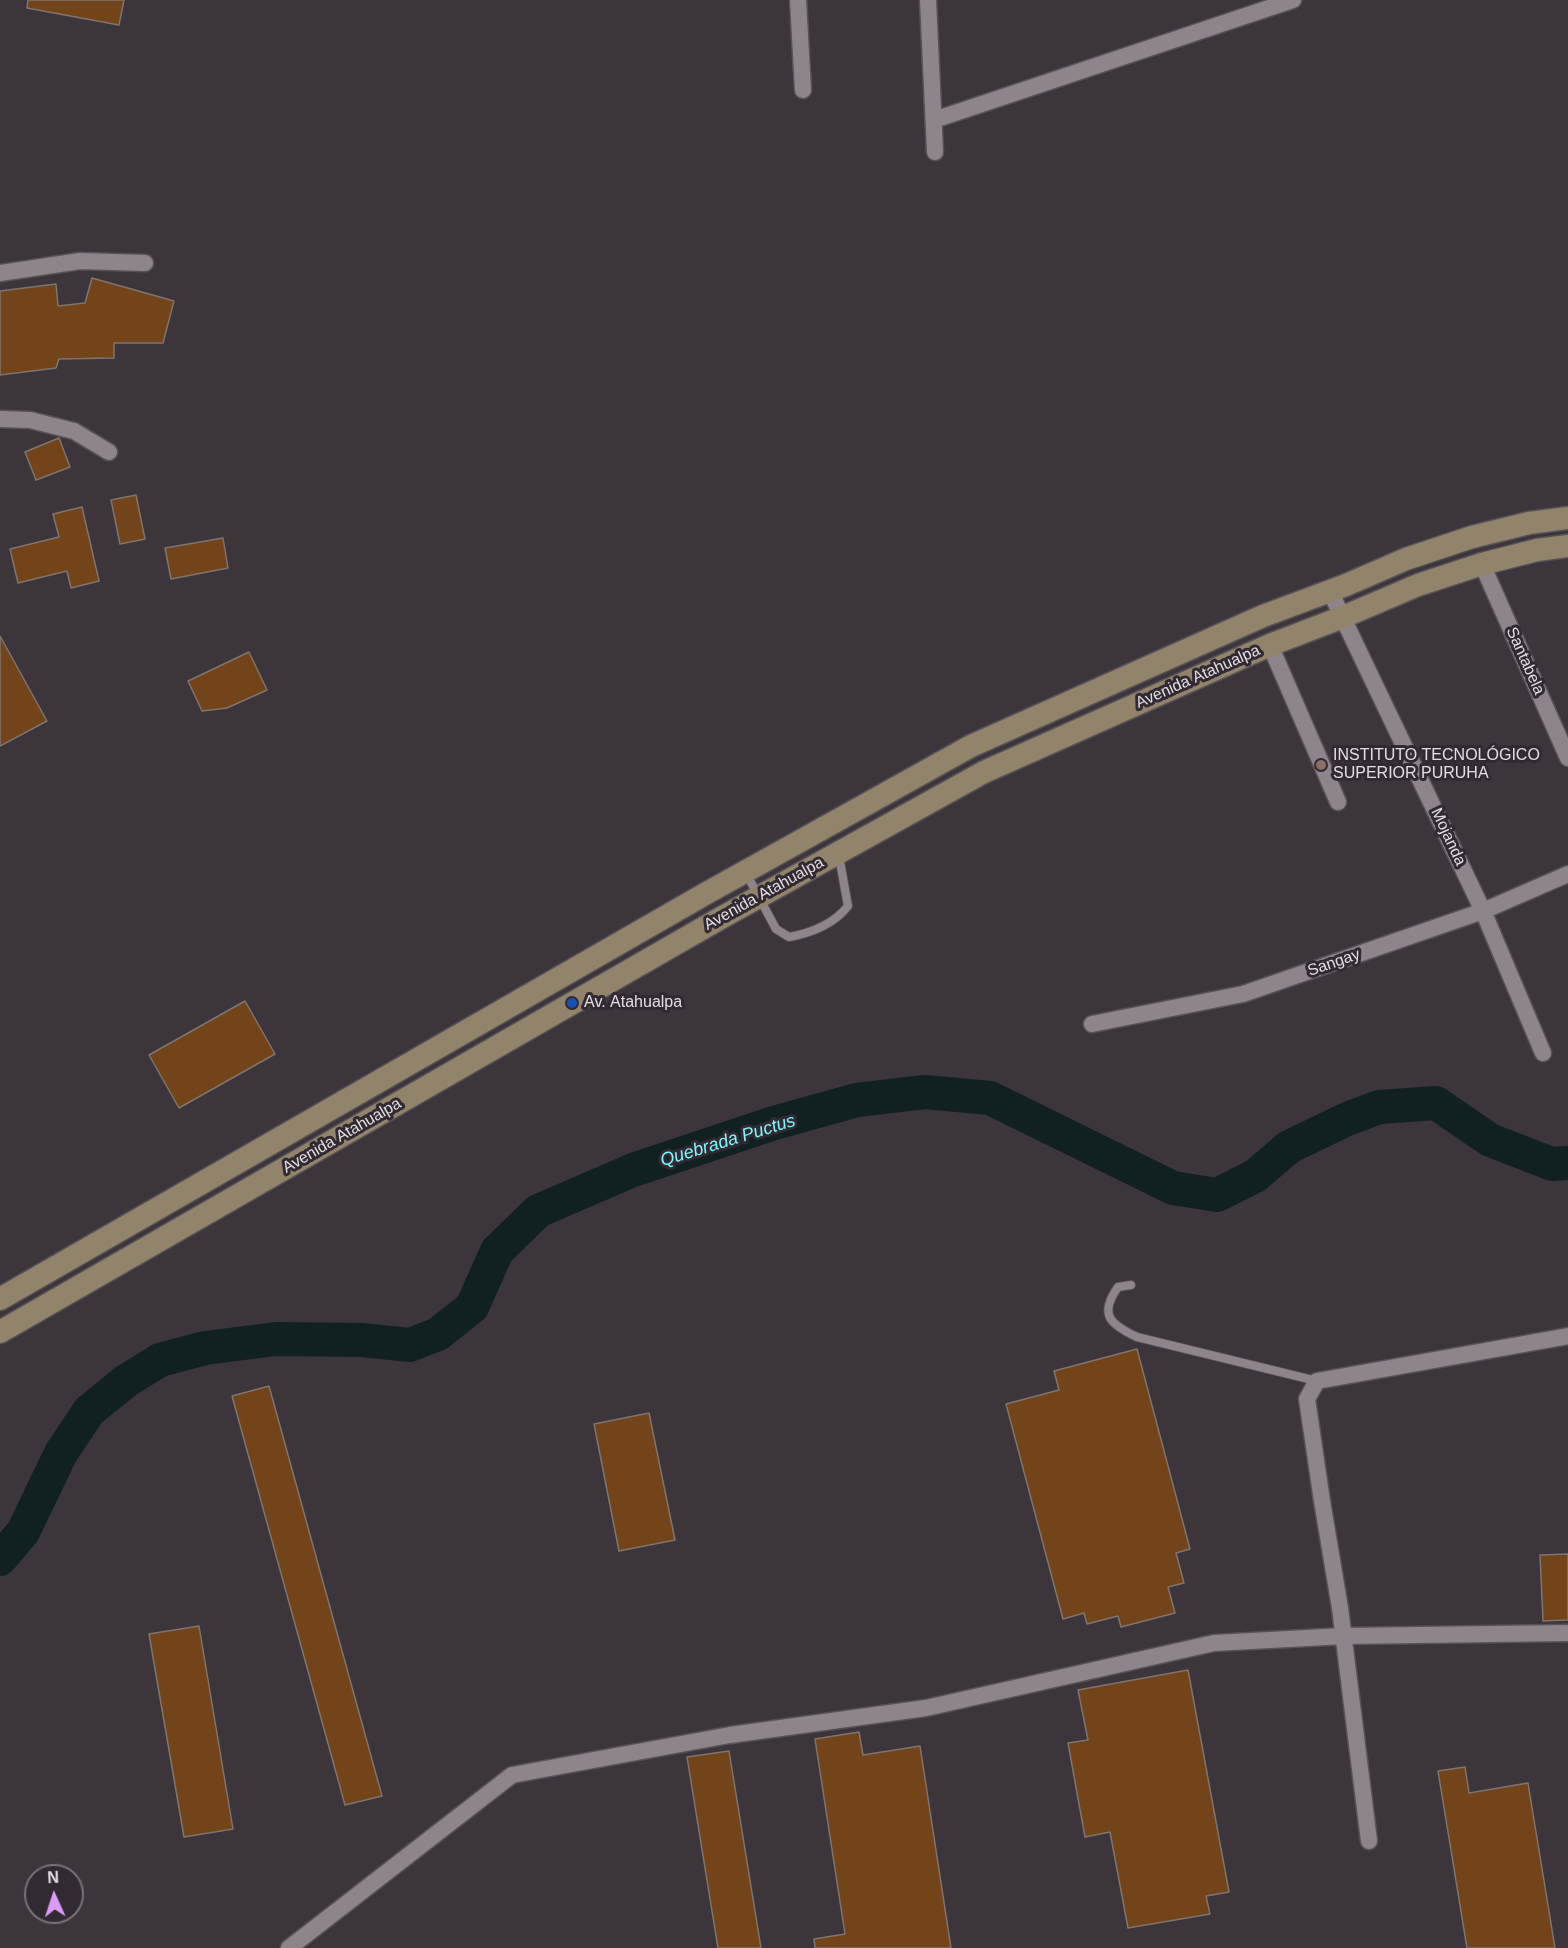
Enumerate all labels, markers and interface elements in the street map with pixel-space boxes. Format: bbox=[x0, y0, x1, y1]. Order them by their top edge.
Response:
street label: Santabela bbox=[1502, 624, 1548, 698]
street label: Avenida Atahualpa bbox=[1133, 641, 1263, 713]
place label: INSTITUTO TECNOLÓGICO SUPERIOR PURUHA bbox=[1333, 746, 1540, 784]
marker: INSTITUTO TECNOLÓGICO SUPERIOR PURUHA bbox=[1314, 758, 1328, 772]
street label: Mojanda bbox=[1426, 805, 1470, 869]
street label: Avenida Atahualpa bbox=[701, 853, 827, 935]
street label: Sangay bbox=[1305, 945, 1363, 981]
place label: Av. Atahualpa bbox=[584, 993, 682, 1013]
marker: Av. Atahualpa bbox=[565, 996, 579, 1010]
street label: Avenida Atahualpa bbox=[279, 1094, 405, 1178]
water label: Quebrada Puctus bbox=[658, 1110, 798, 1172]
north arrow bbox=[24, 1864, 84, 1924]
text: N bbox=[47, 1869, 59, 1886]

